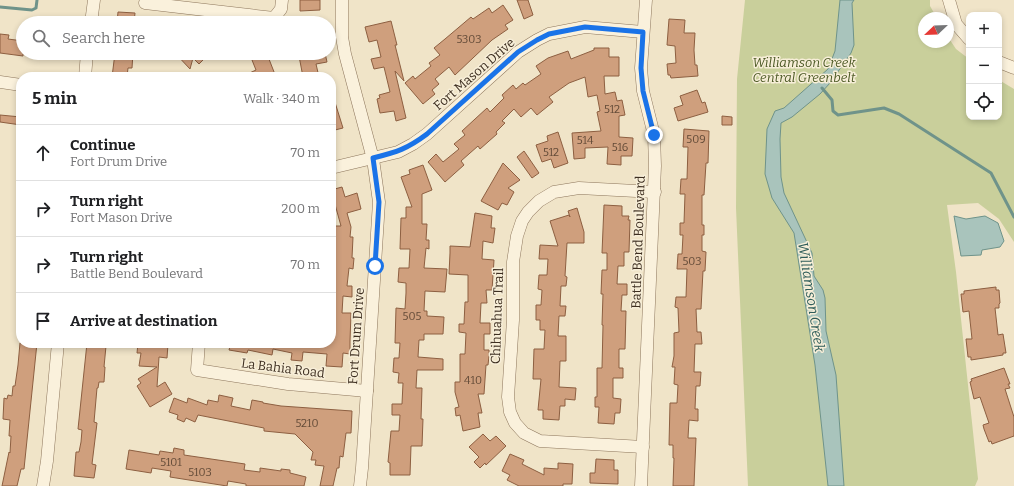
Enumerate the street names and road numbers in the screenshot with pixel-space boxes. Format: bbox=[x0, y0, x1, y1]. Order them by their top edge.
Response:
street label: Fort Mason Drive bbox=[430, 35, 518, 113]
street label: Battle Bend Boulevard bbox=[628, 175, 648, 309]
street label: Chihuahua Trail bbox=[488, 267, 506, 364]
street label: Fort Drum Drive bbox=[345, 287, 367, 385]
street label: La Bahia Road bbox=[240, 355, 326, 381]

